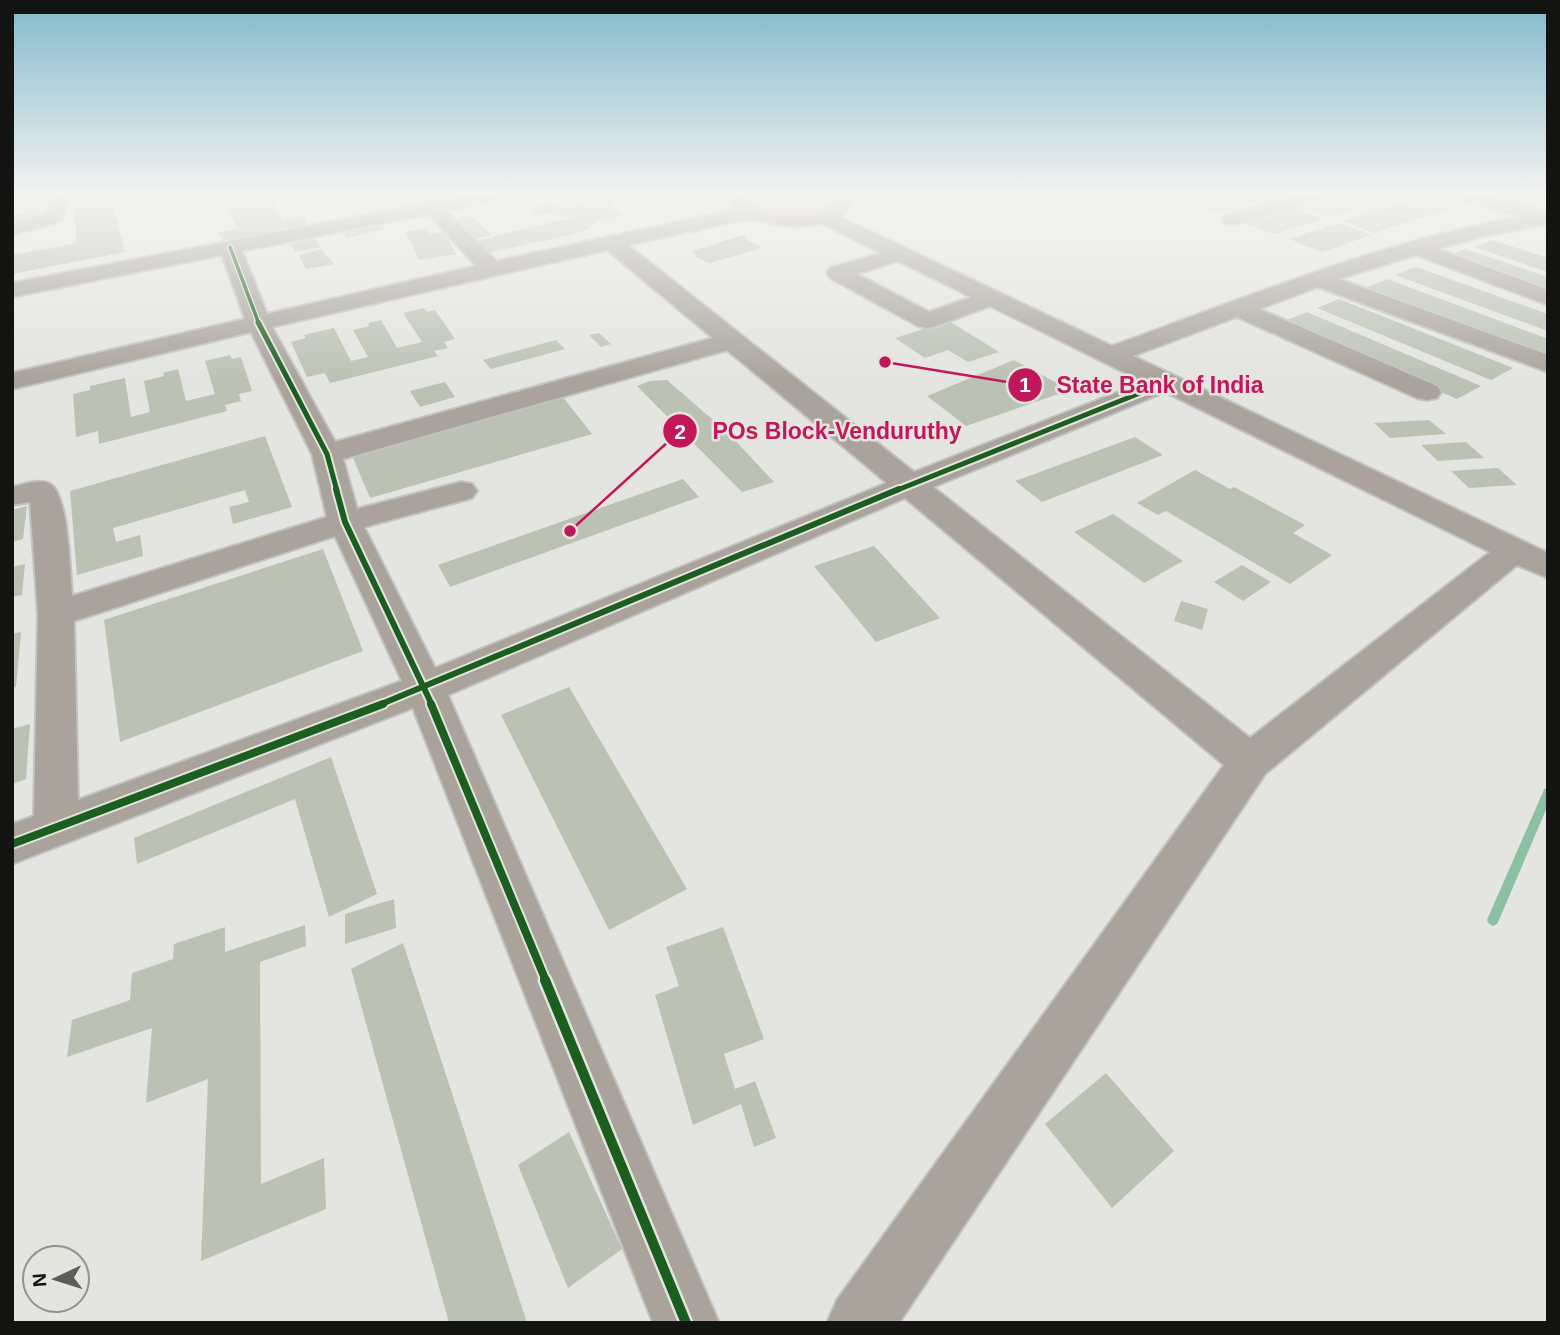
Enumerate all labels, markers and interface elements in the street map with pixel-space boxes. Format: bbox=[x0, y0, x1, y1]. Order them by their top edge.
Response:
callout: State Bank of India bbox=[1007, 363, 1277, 407]
text: State Bank of India bbox=[1056, 372, 1264, 398]
text: 1 bbox=[1019, 373, 1031, 396]
callout: POs Block-Venduruthy bbox=[663, 409, 975, 453]
text: POs Block-Venduruthy bbox=[712, 418, 962, 444]
text: 2 bbox=[674, 420, 686, 443]
north arrow bbox=[21, 1244, 91, 1314]
text: N bbox=[29, 1273, 50, 1288]

